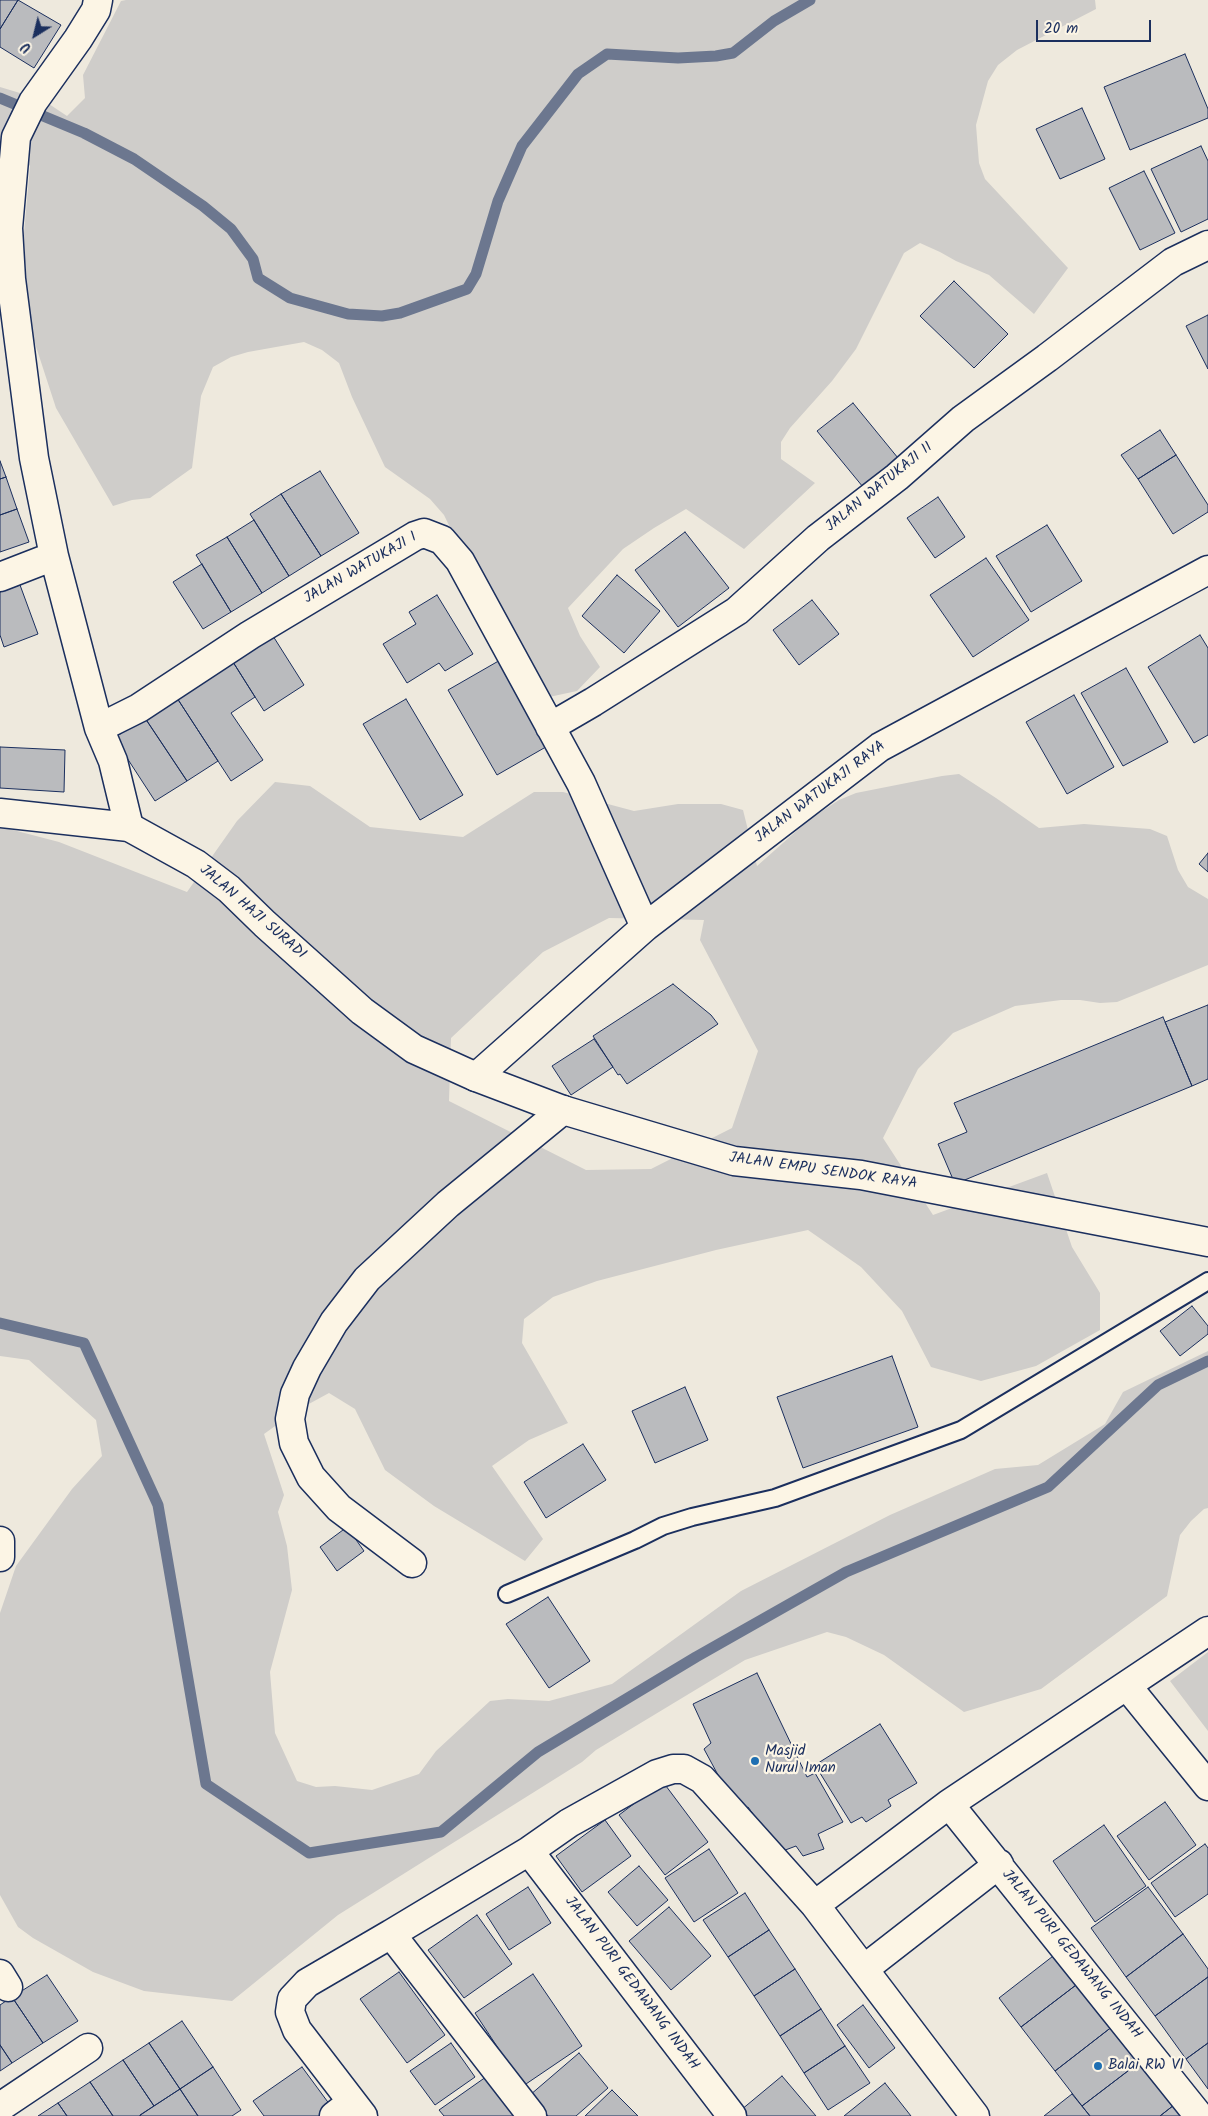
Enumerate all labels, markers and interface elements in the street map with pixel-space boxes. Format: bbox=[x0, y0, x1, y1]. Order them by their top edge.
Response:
north arrow bbox=[10, 10, 60, 60]
scale bar bbox=[1038, 10, 1153, 42]
text: 20 m bbox=[1044, 17, 1078, 41]
text: U bbox=[16, 36, 36, 58]
street label: JALAN WATUKAJI II bbox=[823, 439, 937, 537]
street label: JALAN WATUKAJI I bbox=[301, 529, 421, 609]
street label: JALAN WATUKAJI RAYA bbox=[752, 738, 890, 848]
street label: JALAN HAJI SURADI bbox=[195, 862, 309, 964]
street label: JALAN EMPU SENDOK RAYA bbox=[728, 1150, 918, 1194]
place label: Masjid Nurul Iman bbox=[765, 1743, 836, 1778]
marker: Masjid Nurul Iman bbox=[749, 1755, 761, 1767]
street label: JALAN PURI GEDAWANG INDAH bbox=[997, 1867, 1145, 2043]
street label: JALAN PURI GEDAWANG INDAH bbox=[560, 1894, 702, 2074]
place label: Balai RW VI bbox=[1108, 2057, 1184, 2075]
marker: Balai RW VI bbox=[1092, 2060, 1104, 2072]

